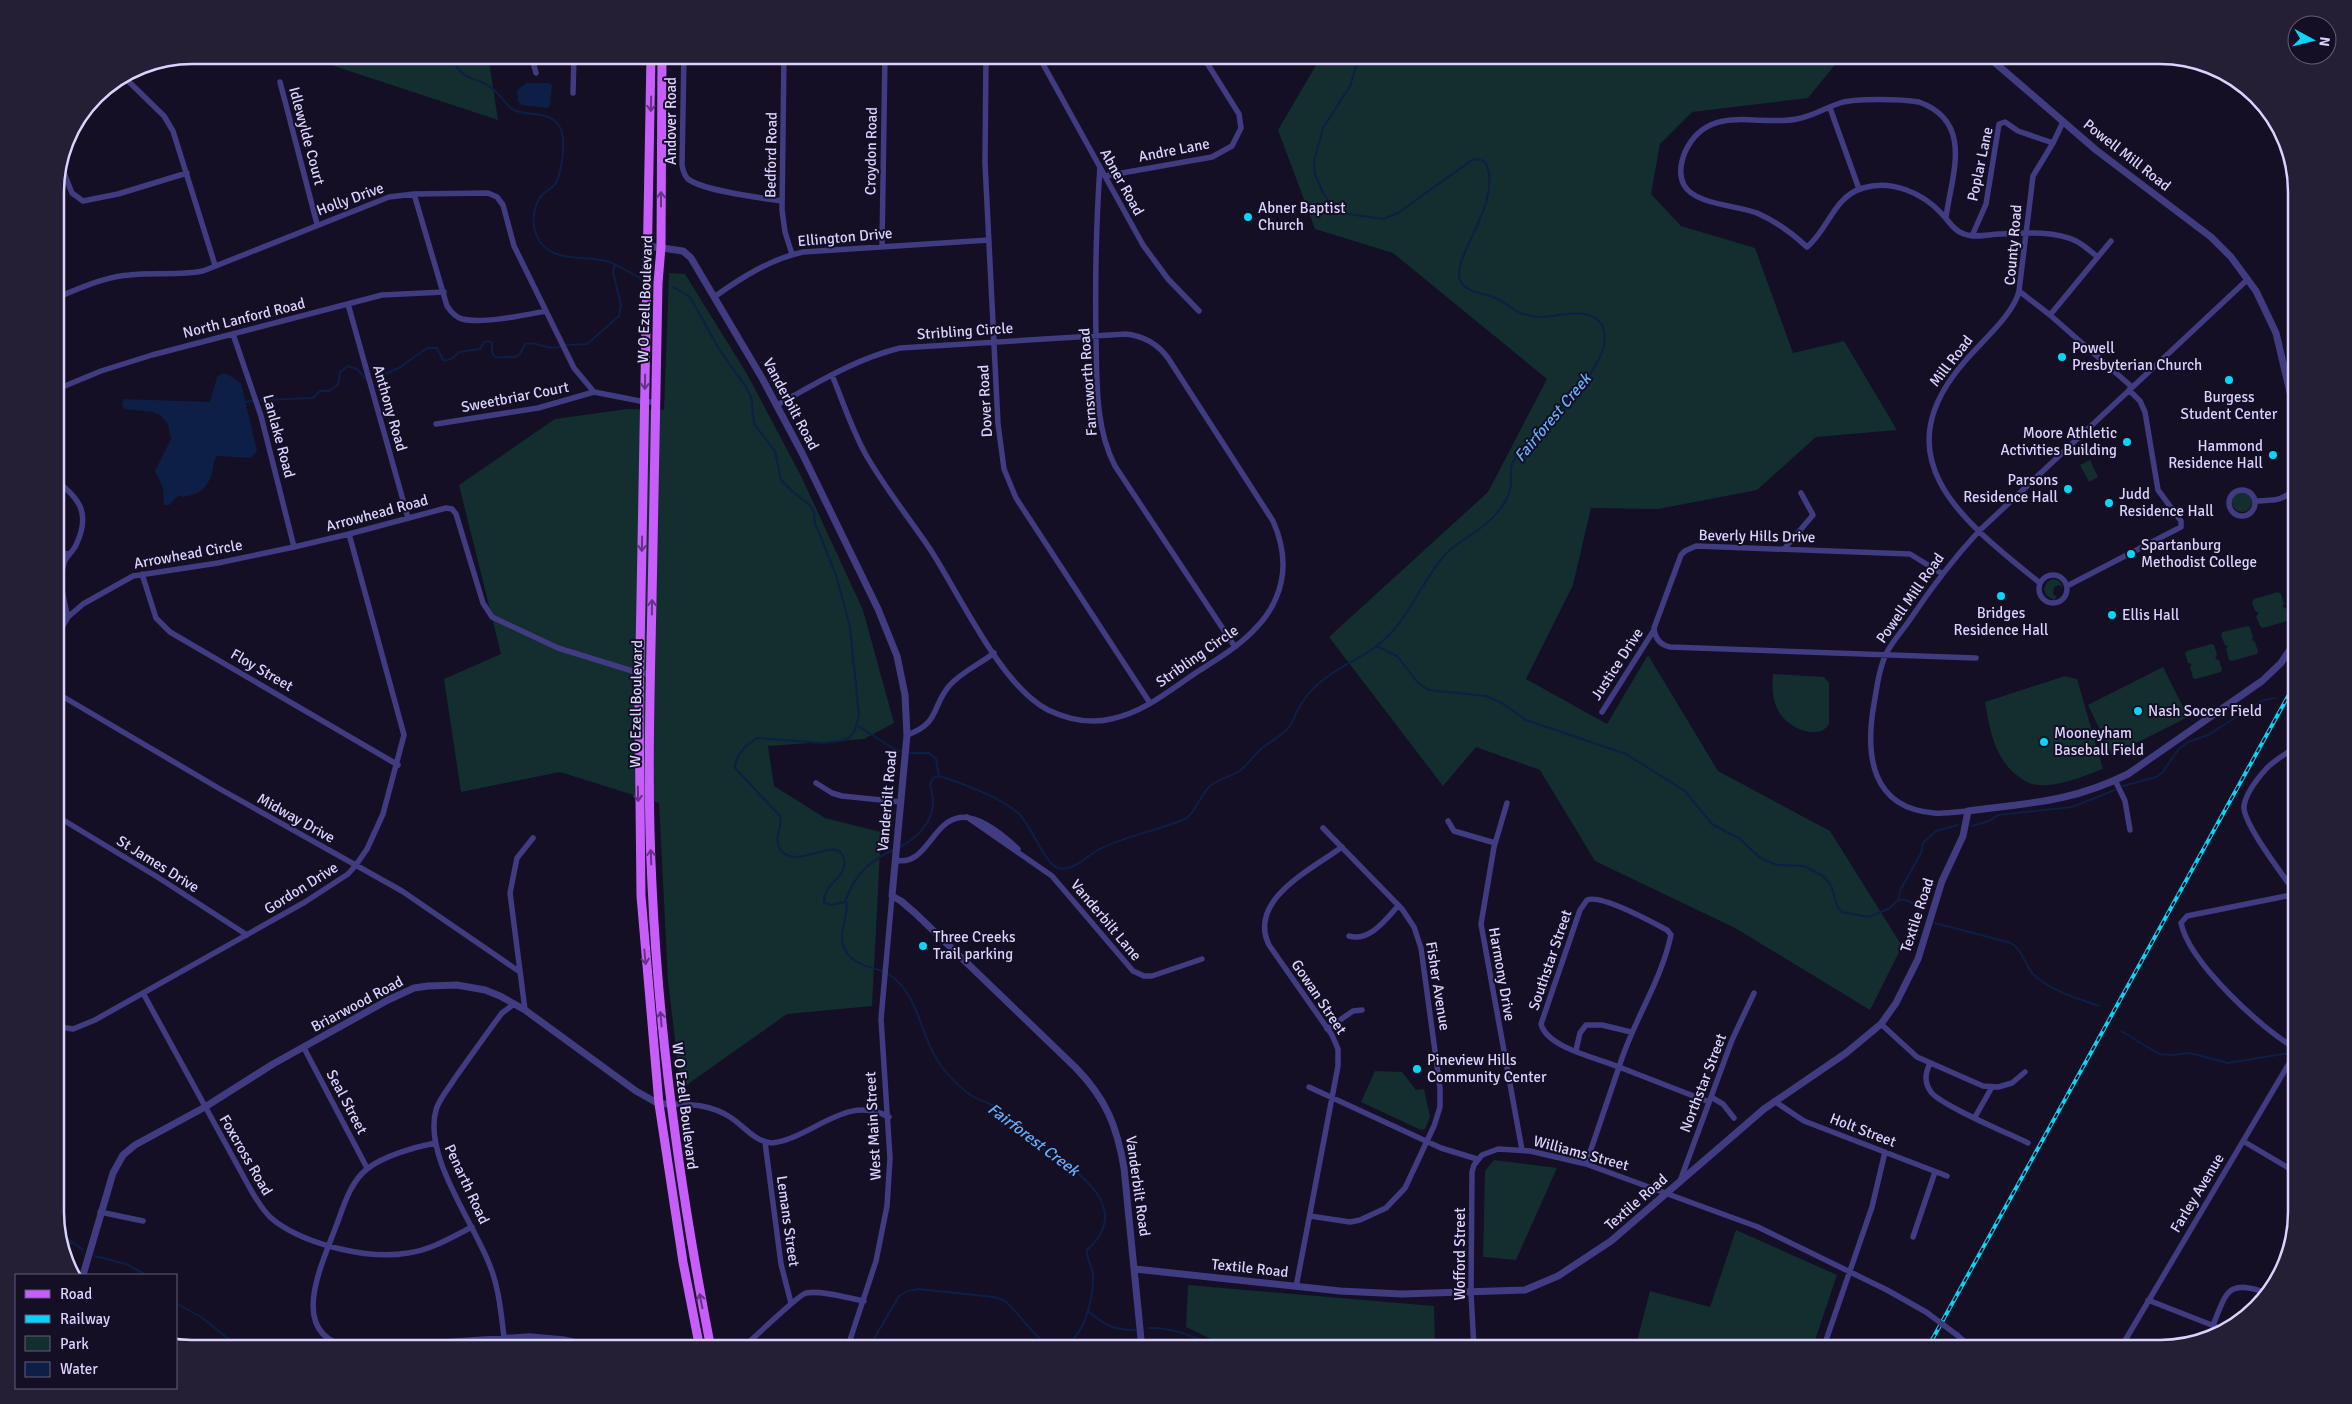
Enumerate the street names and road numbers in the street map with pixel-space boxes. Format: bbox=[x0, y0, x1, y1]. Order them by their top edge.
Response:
street label: Andover Road bbox=[662, 77, 680, 165]
street label: Idlewylde Court bbox=[285, 85, 329, 187]
street label: Croydon Road bbox=[861, 107, 881, 195]
street label: Bedford Road bbox=[761, 112, 781, 198]
street label: Powell Mill Road bbox=[2080, 115, 2174, 195]
street label: Poplar Lane bbox=[1963, 125, 1997, 203]
street label: Andre Lane bbox=[1137, 134, 1211, 166]
street label: Abner Road bbox=[1096, 145, 1148, 219]
street label: Holly Drive bbox=[314, 179, 386, 219]
street label: County Road bbox=[2001, 204, 2025, 286]
street label: Ellington Drive bbox=[797, 224, 893, 250]
street label: W O Ezell Boulevard bbox=[634, 235, 656, 363]
street label: North Lanford Road bbox=[181, 294, 307, 342]
street label: Stribling Circle bbox=[916, 319, 1014, 343]
street label: Farnsworth Road bbox=[1075, 327, 1101, 437]
street label: Mill Road bbox=[1925, 332, 1977, 390]
street label: Vanderbilt Road bbox=[759, 355, 823, 453]
street label: Anthony Road bbox=[369, 363, 411, 453]
street label: Dover Road bbox=[974, 364, 996, 438]
street label: Sweetbriar Court bbox=[460, 378, 570, 416]
street label: Lanlake Road bbox=[259, 392, 299, 480]
street label: Arrowhead Road bbox=[324, 491, 430, 535]
street label: Beverly Hills Drive bbox=[1698, 526, 1816, 546]
street label: Arrowhead Circle bbox=[132, 536, 244, 572]
street label: Powell Mill Road bbox=[1872, 549, 1948, 647]
street label: Stribling Circle bbox=[1152, 621, 1242, 691]
street label: Justice Drive bbox=[1587, 625, 1647, 703]
street label: W O Ezell Boulevard bbox=[626, 640, 646, 768]
street label: Floy Street bbox=[228, 645, 296, 695]
street label: Vanderbilt Road bbox=[874, 750, 900, 852]
street label: Midway Drive bbox=[254, 789, 338, 847]
street label: St James Drive bbox=[113, 832, 203, 896]
street label: Gordon Drive bbox=[261, 858, 341, 918]
street label: Textile Road bbox=[1897, 875, 1937, 954]
street label: Vanderbilt Lane bbox=[1067, 876, 1145, 964]
street label: Southstar Street bbox=[1524, 907, 1576, 1013]
street label: Harmony Drive bbox=[1485, 926, 1519, 1022]
street label: Fisher Avenue bbox=[1422, 940, 1454, 1032]
street label: Gowan Street bbox=[1287, 956, 1351, 1038]
street label: Briarwood Road bbox=[308, 972, 406, 1036]
street label: Northstar Street bbox=[1676, 1031, 1730, 1135]
street label: W O Ezell Boulevard bbox=[668, 1041, 702, 1171]
street label: Seal Street bbox=[323, 1067, 371, 1137]
street label: West Main Street bbox=[861, 1071, 885, 1181]
street label: Holt Street bbox=[1827, 1109, 1899, 1151]
street label: Foxcross Road bbox=[216, 1111, 276, 1199]
street label: Williams Street bbox=[1531, 1132, 1631, 1174]
street label: Vanderbilt Road bbox=[1122, 1134, 1154, 1238]
street label: Penarth Road bbox=[441, 1141, 493, 1227]
street label: Farley Avenue bbox=[2166, 1150, 2228, 1236]
street label: Textile Road bbox=[1601, 1170, 1671, 1234]
street label: Lemans Street bbox=[773, 1174, 803, 1268]
street label: Wofford Street bbox=[1451, 1208, 1469, 1300]
street label: Textile Road bbox=[1211, 1255, 1289, 1281]

